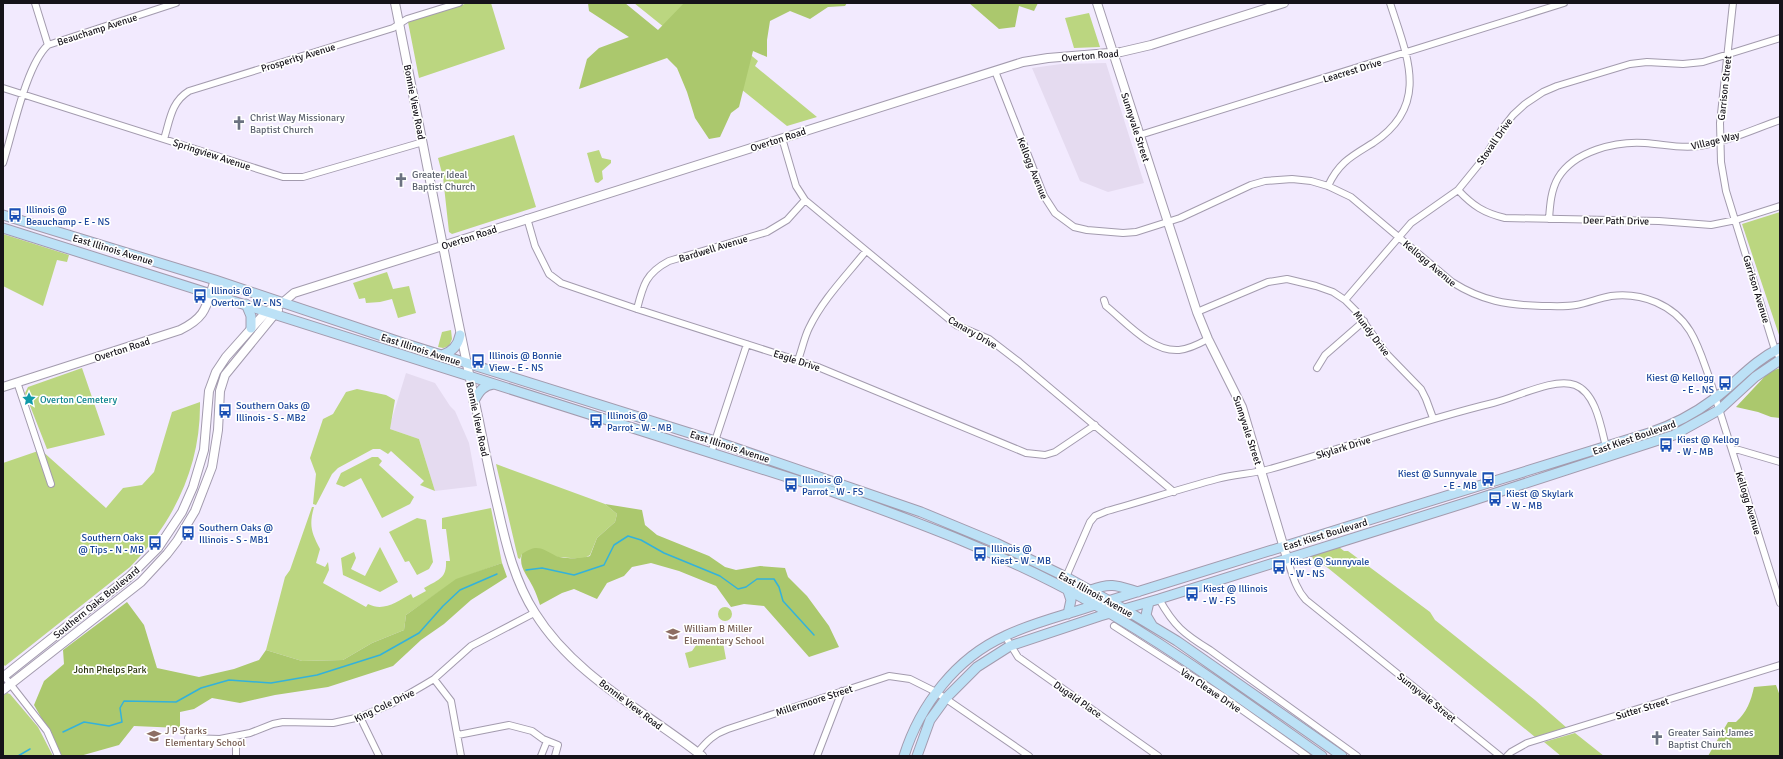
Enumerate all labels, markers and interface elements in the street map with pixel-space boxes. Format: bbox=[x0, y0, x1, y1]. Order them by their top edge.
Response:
street label: Beauchamp Avenue bbox=[56, 11, 139, 49]
street label: Prosperity Avenue bbox=[260, 41, 337, 75]
street label: Overton Road bbox=[1061, 48, 1119, 64]
street label: Garrison Street bbox=[1716, 55, 1734, 121]
street label: Leacrest Drive bbox=[1322, 56, 1383, 86]
street label: Bonnie View Road bbox=[401, 64, 427, 141]
street label: Sunnyvale Street bbox=[1118, 91, 1152, 164]
place label: Christ Way Missionary Baptist Church bbox=[250, 112, 345, 136]
church icon: Christ Way Missionary Baptist Church bbox=[231, 115, 247, 131]
street label: Stovall Drive bbox=[1474, 116, 1515, 167]
street label: Overton Road bbox=[749, 125, 808, 155]
street label: Village Way bbox=[1690, 129, 1741, 153]
street label: Kellogg Avenue bbox=[1014, 136, 1050, 201]
street label: Springview Avenue bbox=[171, 137, 252, 173]
place label: Greater Ideal Baptist Church bbox=[412, 169, 475, 193]
church icon: Greater Ideal Baptist Church bbox=[393, 172, 409, 188]
place label: Illinois @ Beauchamp - E - NS bbox=[26, 204, 110, 228]
bus stop icon: Illinois @ Beauchamp - E - NS bbox=[7, 207, 23, 223]
street label: Deer Path Drive bbox=[1583, 214, 1649, 228]
street label: Overton Road bbox=[440, 223, 499, 253]
street label: East Illinois Avenue bbox=[71, 232, 154, 268]
street label: Bardwell Avenue bbox=[677, 233, 749, 265]
street label: Kellogg Avenue bbox=[1400, 238, 1458, 289]
street label: Garrison Avenue bbox=[1740, 254, 1772, 325]
place label: Illinois @ Overton - W - NS bbox=[211, 285, 282, 309]
bus stop icon: Illinois @ Overton - W - NS bbox=[192, 288, 208, 304]
street label: Mundy Drive bbox=[1350, 309, 1392, 359]
street label: Canary Drive bbox=[946, 314, 999, 352]
street label: East Illinois Avenue bbox=[379, 331, 462, 369]
street label: Overton Road bbox=[93, 335, 152, 365]
street label: Eagle Drive bbox=[772, 348, 822, 374]
place label: Illinois @ Bonnie View - E - NS bbox=[489, 350, 562, 374]
bus stop icon: Illinois @ Bonnie View - E - NS bbox=[470, 353, 486, 369]
place label: Kiest @ Kellogg - E - NS bbox=[1646, 372, 1714, 396]
bus stop icon: Kiest @ Kellogg - E - NS bbox=[1717, 375, 1733, 391]
street label: Bonnie View Road bbox=[463, 381, 491, 458]
place icon: Overton Cemetery bbox=[21, 391, 37, 407]
place label: Overton Cemetery bbox=[40, 394, 117, 406]
street label: Sunnyvale Street bbox=[1230, 394, 1264, 467]
place label: Southern Oaks @ Illinois - S - MB2 bbox=[236, 400, 311, 424]
bus stop icon: Southern Oaks @ Illinois - S - MB2 bbox=[217, 403, 233, 419]
place label: Illinois @ Parrot - W - MB bbox=[607, 410, 672, 434]
bus stop icon: Illinois @ Parrot - W - MB bbox=[588, 413, 604, 429]
street label: East Kiest Boulevard bbox=[1591, 418, 1678, 458]
street label: East Illinois Avenue bbox=[688, 428, 771, 466]
street label: Skylark Drive bbox=[1315, 434, 1372, 462]
place label: Kiest @ Kellog - W - MB bbox=[1677, 434, 1739, 458]
bus stop icon: Kiest @ Kellog - W - MB bbox=[1658, 437, 1674, 453]
place label: Kiest @ Sunnyvale - E - MB bbox=[1398, 468, 1477, 492]
street label: Kellogg Avenue bbox=[1733, 470, 1763, 536]
bus stop icon: Kiest @ Sunnyvale - E - MB bbox=[1480, 471, 1496, 487]
place label: Illinois @ Parrot - W - FS bbox=[802, 474, 864, 498]
bus stop icon: Illinois @ Parrot - W - FS bbox=[783, 477, 799, 493]
place label: Kiest @ Skylark - W - MB bbox=[1506, 488, 1573, 512]
bus stop icon: Kiest @ Skylark - W - MB bbox=[1487, 491, 1503, 507]
street label: East Kiest Boulevard bbox=[1282, 516, 1369, 553]
place label: Southern Oaks @ Illinois - S - MB1 bbox=[199, 522, 274, 546]
bus stop icon: Southern Oaks @ Illinois - S - MB1 bbox=[180, 525, 196, 541]
place label: Southern Oaks @ Tips - N - MB bbox=[78, 532, 145, 556]
bus stop icon: Southern Oaks @ Tips - N - MB bbox=[147, 535, 163, 551]
place label: Illinois @ Kiest - W - MB bbox=[991, 543, 1051, 567]
bus stop icon: Illinois @ Kiest - W - MB bbox=[972, 546, 988, 562]
place label: Kiest @ Sunnyvale - W - NS bbox=[1290, 556, 1369, 580]
bus stop icon: Kiest @ Sunnyvale - W - NS bbox=[1271, 559, 1287, 575]
street label: Southern Oaks Boulevard bbox=[51, 564, 142, 641]
street label: East Illinois Avenue bbox=[1056, 569, 1135, 620]
place label: Kiest @ Illinois - W - FS bbox=[1203, 583, 1268, 607]
bus stop icon: Kiest @ Illinois - W - FS bbox=[1184, 586, 1200, 602]
place label: William B Miller Elementary School bbox=[684, 623, 764, 647]
school or university icon: William B Miller Elementary School bbox=[665, 626, 681, 642]
park label: John Phelps Park bbox=[74, 664, 146, 676]
street label: Van Cleave Drive bbox=[1178, 666, 1243, 716]
street label: Sunnyvale Street bbox=[1395, 670, 1459, 725]
street label: Bonnie View Road bbox=[596, 677, 664, 733]
street label: Dugald Place bbox=[1051, 679, 1104, 721]
street label: Millermoore Street bbox=[774, 683, 855, 719]
street label: King Cole Drive bbox=[352, 687, 416, 725]
street label: Sutter Street bbox=[1614, 695, 1671, 723]
place label: J P Starks Elementary School bbox=[165, 725, 245, 749]
place label: Greater Saint James Baptist Church bbox=[1668, 727, 1754, 751]
school or university icon: J P Starks Elementary School bbox=[146, 728, 162, 744]
church icon: Greater Saint James Baptist Church bbox=[1649, 730, 1665, 746]

